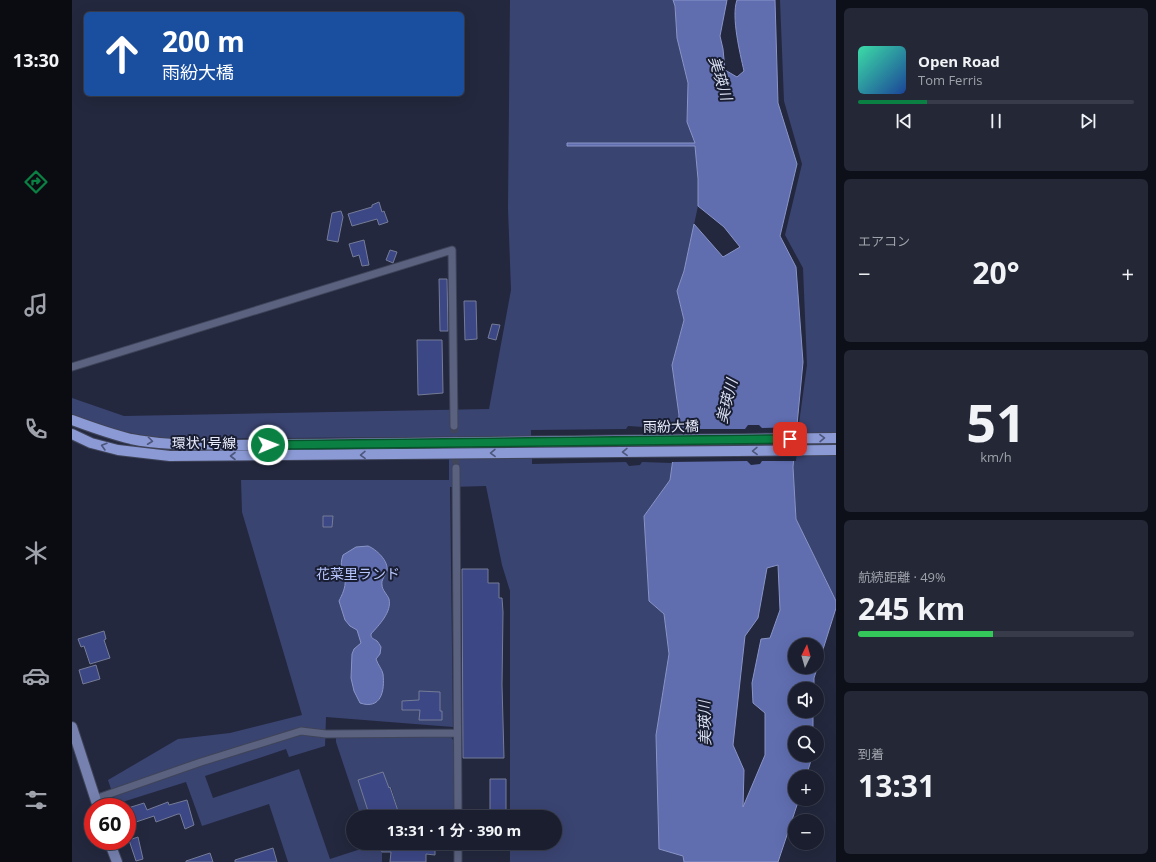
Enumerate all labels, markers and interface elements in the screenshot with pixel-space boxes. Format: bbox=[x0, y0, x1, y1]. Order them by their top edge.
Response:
text: 200 m bbox=[162, 22, 245, 60]
icon: ahead bbox=[96, 28, 148, 80]
text: 13:30 bbox=[13, 48, 59, 72]
text: Open Road bbox=[918, 51, 1000, 71]
water label: 美瑛川 bbox=[705, 54, 738, 104]
text: 雨紛大橋 bbox=[162, 60, 234, 84]
text: Tom Ferris bbox=[918, 71, 983, 89]
icon: previous bbox=[893, 110, 915, 132]
icon: pause bbox=[985, 110, 1007, 132]
icon: next bbox=[1077, 110, 1099, 132]
icon: directions bbox=[22, 168, 50, 196]
text: エアコン bbox=[858, 232, 910, 250]
text: 20° bbox=[972, 252, 1020, 293]
text: − bbox=[858, 258, 871, 288]
text: + bbox=[1121, 258, 1134, 288]
icon: music bbox=[22, 291, 50, 319]
water label: 美瑛川 bbox=[711, 375, 742, 425]
text: 51 bbox=[966, 386, 1026, 457]
icon: phone bbox=[22, 415, 50, 443]
street label: 雨紛大橋 bbox=[643, 416, 699, 436]
pin bbox=[773, 422, 807, 456]
position arrow bbox=[247, 424, 289, 466]
icon: arrive bbox=[779, 428, 801, 450]
street label: 環状1号線 bbox=[172, 433, 236, 452]
one-way arrow bbox=[819, 434, 825, 442]
one-way arrow bbox=[147, 436, 153, 445]
one-way arrow bbox=[100, 442, 107, 451]
one-way arrow bbox=[752, 447, 758, 455]
one-way arrow bbox=[622, 448, 628, 456]
text: km/h bbox=[980, 448, 1012, 466]
one-way arrow bbox=[490, 449, 496, 457]
one-way arrow bbox=[360, 451, 366, 459]
one-way arrow bbox=[230, 452, 236, 460]
icon: climate bbox=[22, 539, 50, 567]
park label: 花菜里ランド bbox=[316, 564, 400, 583]
text: 航続距離 · 49% bbox=[858, 568, 946, 586]
text: 245 km bbox=[858, 588, 965, 629]
north arrow bbox=[788, 638, 824, 674]
map controls bbox=[788, 638, 824, 850]
icon: car bbox=[22, 662, 50, 690]
button: sound bbox=[788, 682, 824, 718]
water label: 美瑛川 bbox=[694, 698, 714, 746]
button: search bbox=[788, 726, 824, 762]
text: 到着 bbox=[858, 745, 884, 763]
text: 13:31 bbox=[858, 765, 935, 806]
button: + bbox=[788, 770, 824, 806]
icon: filters bbox=[22, 786, 50, 814]
speed limit sign: 60 bbox=[84, 798, 136, 850]
button: − bbox=[788, 814, 824, 850]
text: 13:31 · 1 分 · 390 m bbox=[387, 820, 521, 840]

